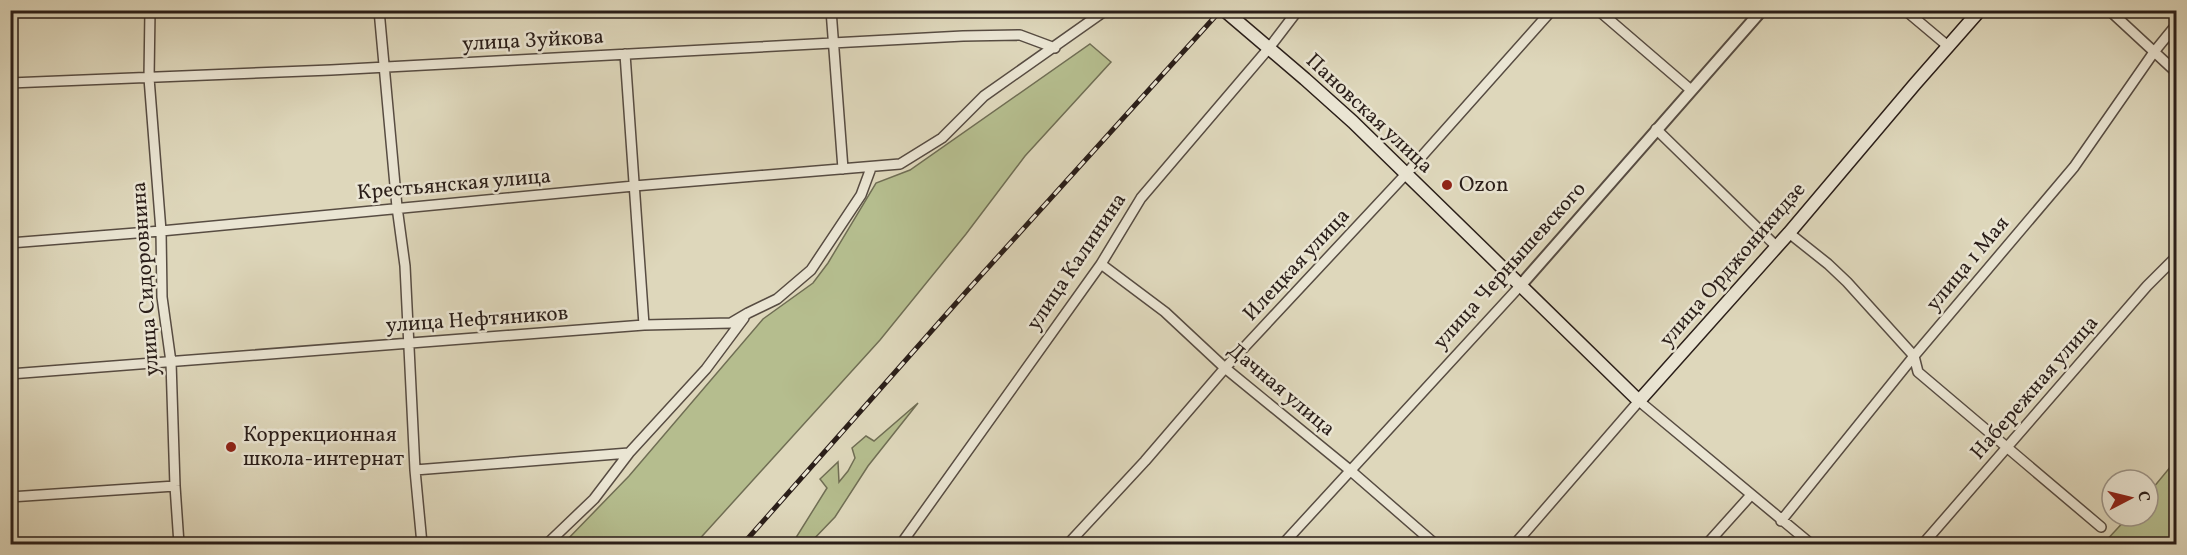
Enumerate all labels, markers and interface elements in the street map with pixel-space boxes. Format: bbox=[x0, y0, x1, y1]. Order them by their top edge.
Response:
street label: улица Зуйкова bbox=[461, 23, 605, 59]
street label: Пановская улица bbox=[1299, 47, 1439, 181]
street label: Крестьянская улица bbox=[356, 162, 552, 208]
place label: Ozon bbox=[1459, 171, 1509, 200]
street label: улица Чернышевского bbox=[1427, 176, 1593, 356]
street label: улица Орджоникидзе bbox=[1653, 176, 1813, 354]
marker: Ozon bbox=[1440, 178, 1454, 192]
street label: улица Сидоровнина bbox=[125, 181, 167, 377]
street label: улица Калинина bbox=[1020, 187, 1134, 337]
street label: Илецкая улица bbox=[1237, 202, 1357, 328]
street label: улица 1 Мая bbox=[1920, 210, 2016, 318]
street label: улица Нефтяников bbox=[385, 299, 569, 341]
street label: Набережная улица bbox=[1964, 310, 2106, 466]
street label: Дачная улица bbox=[1221, 336, 1341, 444]
place label: Коррекционная школа-интернат bbox=[243, 421, 404, 474]
marker: Коррекционная школа-интернат bbox=[224, 440, 238, 454]
north arrow bbox=[2100, 468, 2160, 528]
text: С bbox=[2131, 490, 2154, 503]

